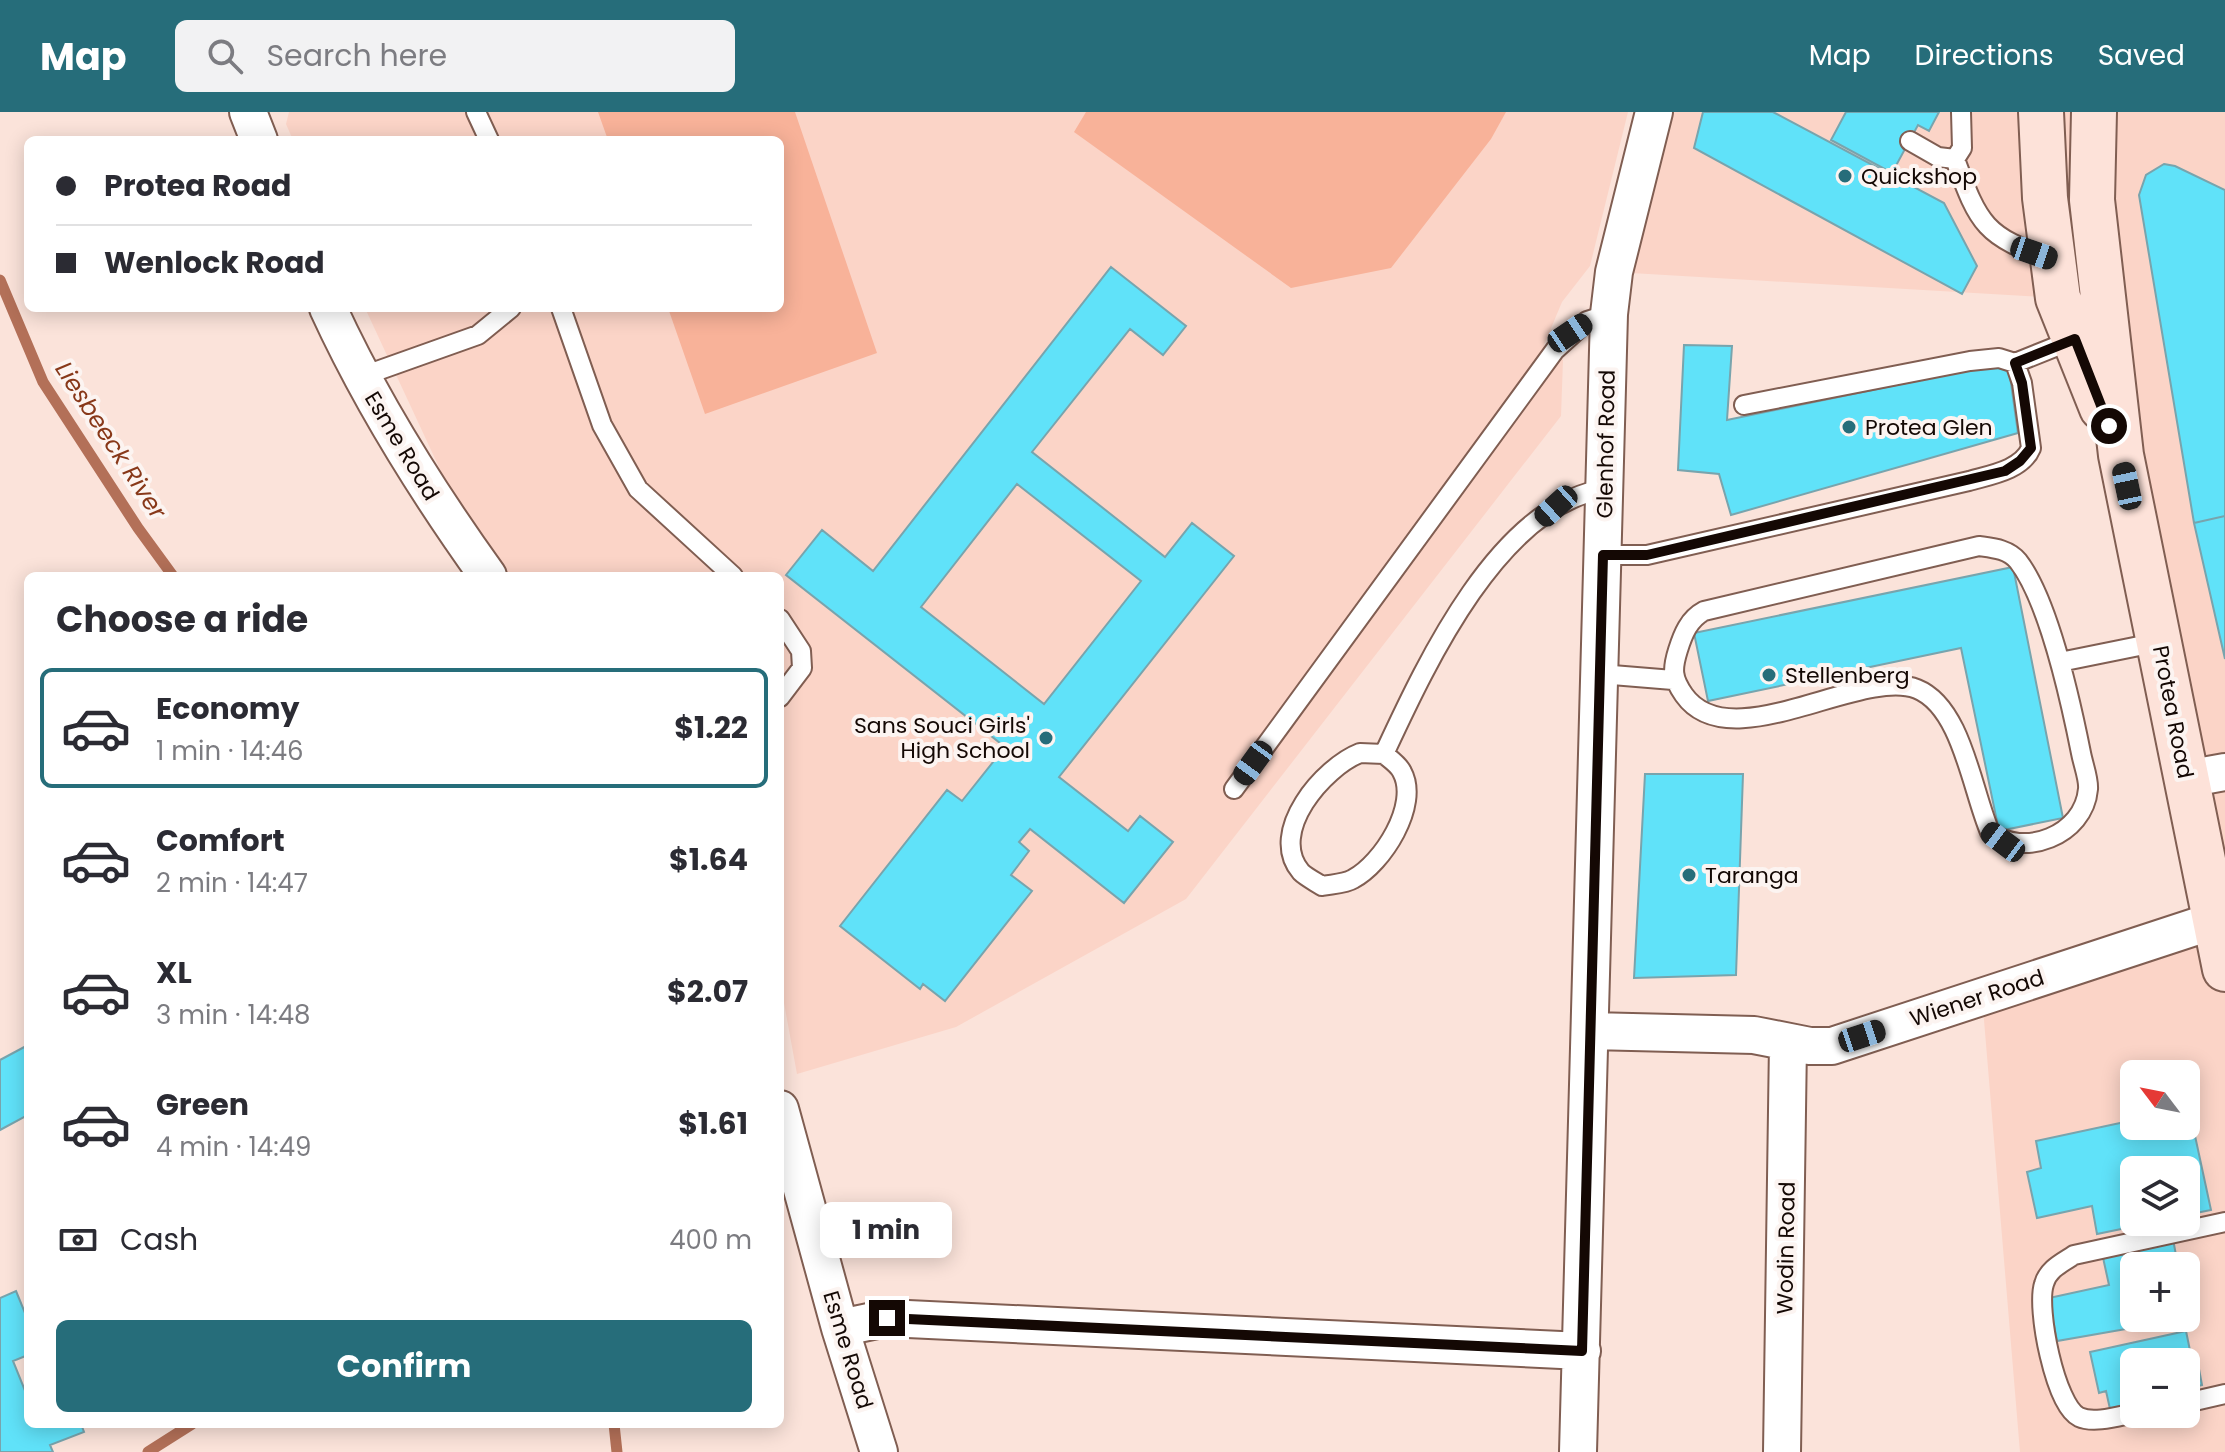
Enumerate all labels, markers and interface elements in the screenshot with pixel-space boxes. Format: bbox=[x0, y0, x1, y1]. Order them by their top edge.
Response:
search box bbox=[175, 20, 735, 92]
text: Map bbox=[40, 30, 127, 83]
icon: search bbox=[203, 34, 247, 78]
text: Search here bbox=[267, 34, 447, 77]
text: Map bbox=[1809, 36, 1871, 75]
text: Directions bbox=[1915, 36, 2054, 75]
text: Saved bbox=[2098, 36, 2185, 75]
place label: Quickshop bbox=[1861, 161, 1977, 192]
text: Protea Road bbox=[104, 164, 291, 207]
marker: Quickshop bbox=[1836, 167, 1854, 185]
car bbox=[2007, 234, 2061, 272]
text: Wenlock Road bbox=[104, 241, 325, 284]
car bbox=[1543, 310, 1597, 356]
water label: Liesbeeck River bbox=[48, 355, 175, 526]
street label: Glenhof Road bbox=[1589, 369, 1623, 519]
street label: Esme Road bbox=[357, 386, 447, 506]
route start bbox=[2091, 408, 2127, 444]
place label: Protea Glen bbox=[1865, 412, 1993, 443]
marker: Protea Glen bbox=[1840, 418, 1858, 436]
car bbox=[2110, 460, 2144, 512]
car bbox=[1530, 481, 1582, 531]
text: Choose a ride bbox=[56, 594, 308, 645]
street label: Protea Road bbox=[2145, 643, 2201, 781]
place label: Stellenberg bbox=[1785, 660, 1910, 691]
marker: Stellenberg bbox=[1760, 666, 1778, 684]
text: Economy bbox=[156, 687, 300, 730]
icon: car bbox=[60, 692, 132, 764]
text: $1.22 bbox=[674, 706, 748, 749]
place label: Sans Souci Girls' High School bbox=[854, 710, 1030, 766]
marker: Sans Souci Girls' High School bbox=[1037, 729, 1055, 747]
text: 1 min · 14:46 bbox=[156, 733, 304, 769]
car bbox=[1229, 737, 1277, 789]
car bbox=[1977, 818, 2029, 866]
text: Comfort bbox=[156, 819, 285, 862]
icon: car bbox=[60, 824, 132, 896]
text: $1.64 bbox=[669, 838, 748, 881]
place label: Taranga bbox=[1705, 860, 1799, 891]
text: 2 min · 14:47 bbox=[156, 865, 308, 901]
marker: Taranga bbox=[1680, 866, 1698, 884]
text: XL bbox=[156, 951, 192, 994]
icon: car bbox=[60, 956, 132, 1028]
street label: Wiener Road bbox=[1906, 962, 2048, 1034]
text: $2.07 bbox=[667, 970, 748, 1013]
text: 3 min · 14:48 bbox=[156, 997, 310, 1033]
car bbox=[1835, 1017, 1889, 1055]
north arrow bbox=[2120, 1060, 2200, 1140]
map controls bbox=[2120, 1060, 2200, 1428]
text: Green bbox=[156, 1083, 249, 1126]
icon: car bbox=[60, 1088, 132, 1160]
text: $1.61 bbox=[678, 1102, 748, 1145]
text: 4 min · 14:49 bbox=[156, 1129, 311, 1165]
button: layers bbox=[2120, 1156, 2200, 1236]
street label: Wodin Road bbox=[1769, 1181, 1803, 1315]
callout: 1 min bbox=[821, 1202, 953, 1258]
text: 1 min bbox=[852, 1212, 920, 1248]
icon: cash bbox=[56, 1218, 100, 1262]
text: Cash bbox=[120, 1218, 198, 1261]
text: 400 m bbox=[669, 1222, 752, 1258]
button: + bbox=[2120, 1252, 2200, 1332]
street label: Esme Road bbox=[815, 1287, 881, 1413]
route end bbox=[869, 1300, 905, 1336]
button: Confirm bbox=[56, 1320, 752, 1412]
button: − bbox=[2120, 1348, 2200, 1428]

